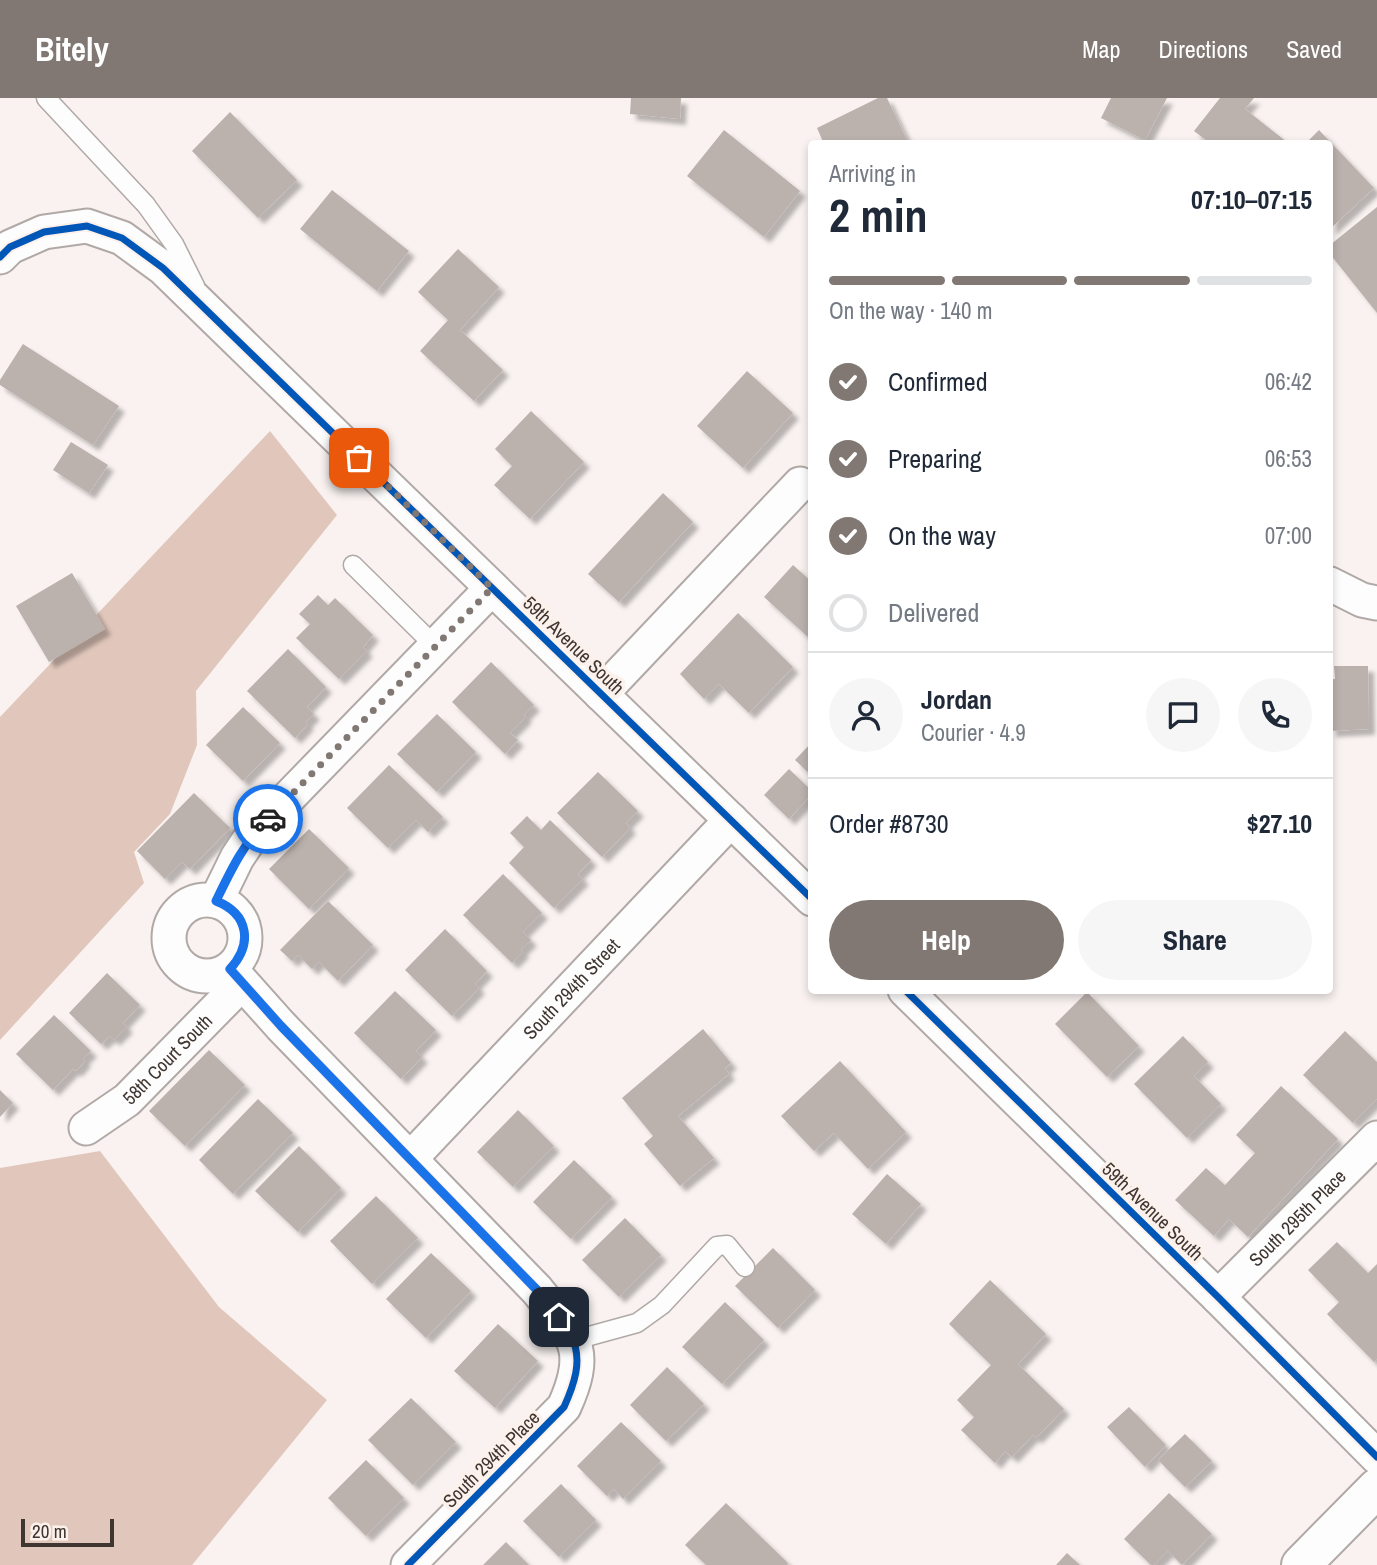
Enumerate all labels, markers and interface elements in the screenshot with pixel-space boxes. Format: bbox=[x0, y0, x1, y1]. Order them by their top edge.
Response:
text: Bitely bbox=[35, 27, 109, 71]
text: Map bbox=[1082, 33, 1120, 65]
text: Directions bbox=[1158, 33, 1248, 65]
text: Saved bbox=[1286, 33, 1342, 65]
text: Arriving in bbox=[829, 158, 916, 189]
text: 07:10–07:15 bbox=[1191, 182, 1312, 217]
text: 2 min bbox=[829, 184, 928, 246]
text: On the way · 140 m bbox=[829, 295, 993, 326]
icon: check bbox=[829, 363, 867, 401]
text: Confirmed bbox=[888, 364, 988, 399]
text: 06:42 bbox=[1265, 366, 1312, 397]
pin bbox=[329, 428, 389, 488]
icon: bag bbox=[340, 439, 378, 477]
icon: check bbox=[829, 440, 867, 478]
text: Preparing bbox=[888, 441, 982, 476]
text: 06:53 bbox=[1265, 443, 1312, 474]
icon: check bbox=[829, 517, 867, 555]
text: On the way bbox=[888, 518, 996, 553]
text: 07:00 bbox=[1265, 520, 1312, 551]
street label: 59th Avenue South bbox=[518, 590, 630, 700]
text: Delivered bbox=[888, 595, 979, 630]
button: person bbox=[829, 678, 903, 752]
button: chat bbox=[1146, 678, 1220, 752]
button: phone bbox=[1238, 678, 1312, 752]
text: Jordan bbox=[921, 682, 992, 717]
text: Courier · 4.9 bbox=[921, 717, 1026, 748]
courier bbox=[233, 784, 303, 854]
icon: car bbox=[249, 800, 287, 838]
text: Order #8730 bbox=[829, 806, 949, 841]
text: $27.10 bbox=[1247, 806, 1312, 841]
button: Help bbox=[829, 900, 1064, 980]
button: Share bbox=[1078, 900, 1312, 980]
street label: South 294th Street bbox=[517, 932, 626, 1045]
street label: 58th Court South bbox=[117, 1008, 218, 1110]
street label: 59th Avenue South bbox=[1097, 1156, 1209, 1266]
street label: South 295th Place bbox=[1243, 1164, 1351, 1272]
pin bbox=[529, 1287, 589, 1347]
icon: home bbox=[540, 1298, 578, 1336]
street label: South 294th Place bbox=[437, 1405, 545, 1513]
scale bar bbox=[21, 1516, 114, 1548]
text: 20 m bbox=[32, 1518, 67, 1544]

